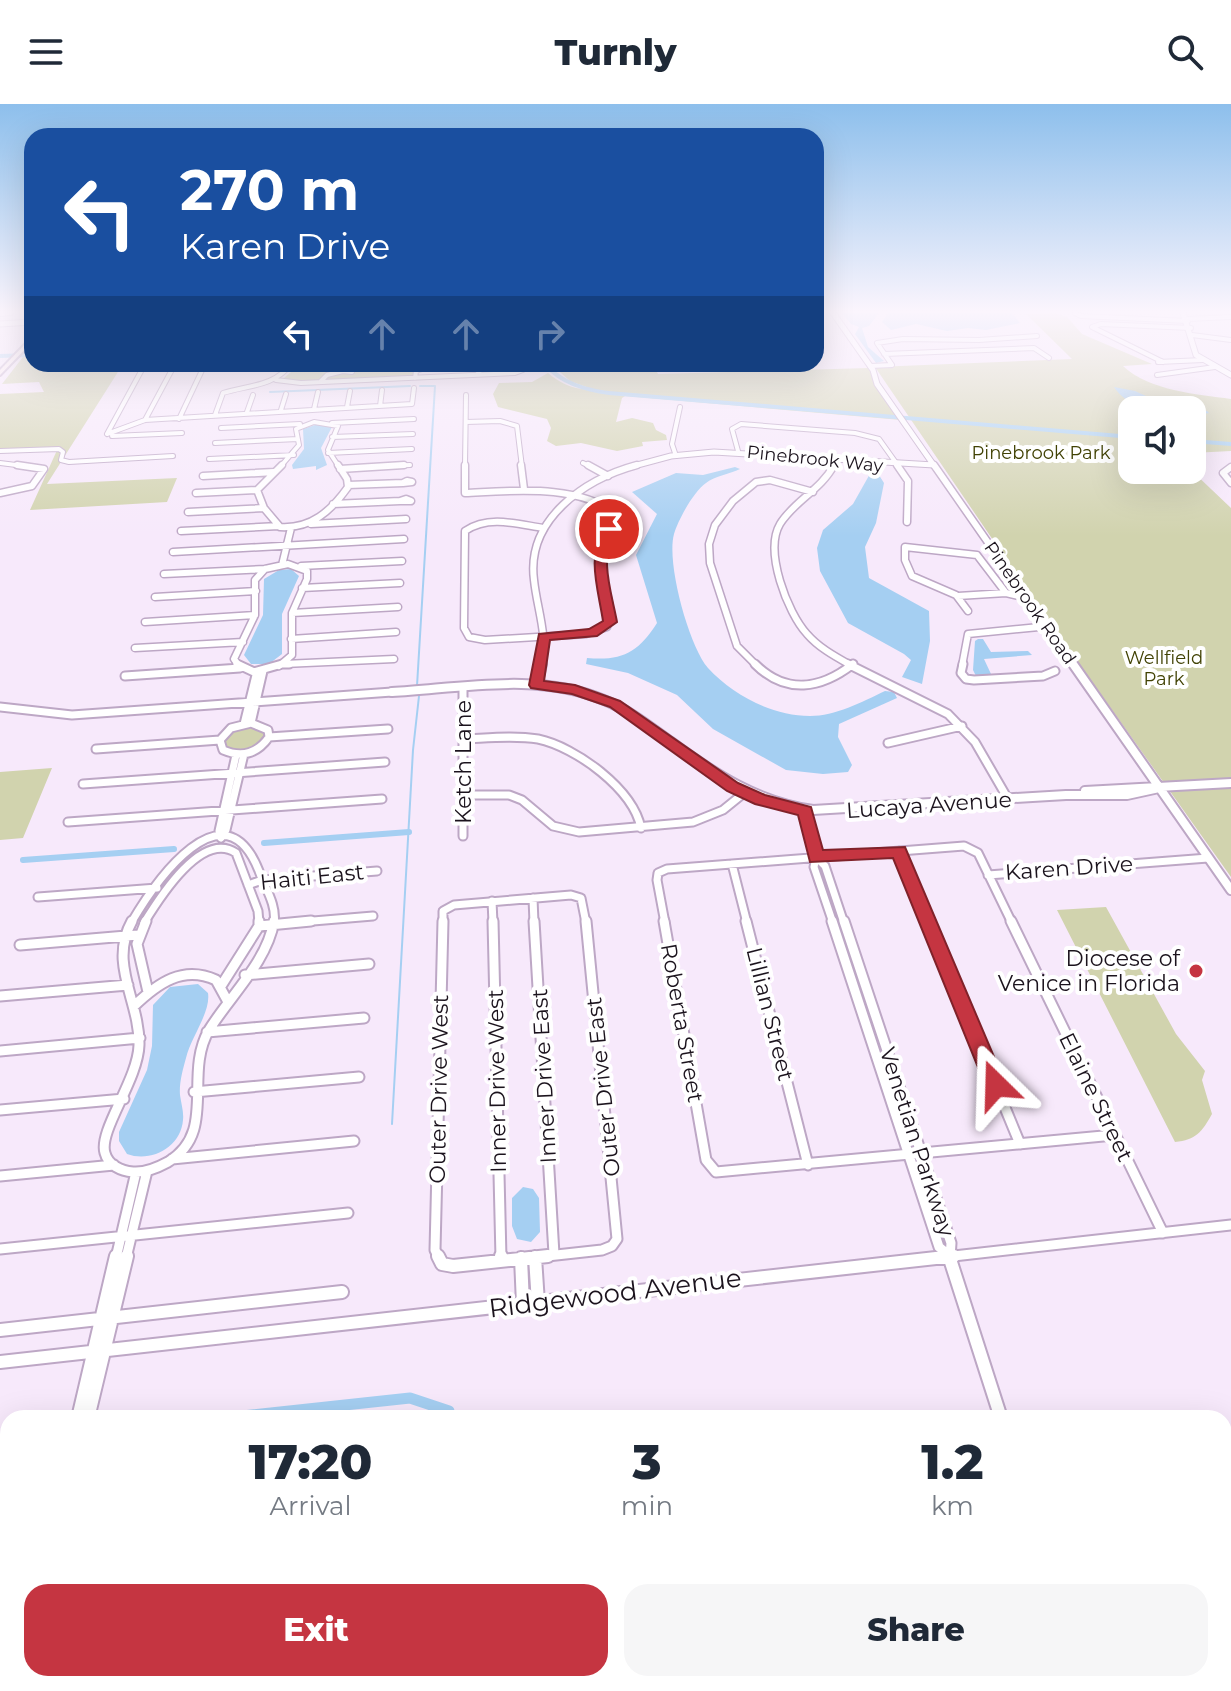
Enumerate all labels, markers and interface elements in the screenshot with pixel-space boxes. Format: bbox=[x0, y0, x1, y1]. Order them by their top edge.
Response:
icon: menu bbox=[24, 30, 68, 74]
text: Turnly bbox=[555, 30, 676, 74]
icon: search bbox=[1163, 30, 1207, 74]
text: 270 m bbox=[180, 156, 359, 224]
icon: left bbox=[48, 160, 152, 264]
text: Karen Drive bbox=[180, 224, 390, 268]
icon: left bbox=[276, 312, 320, 356]
icon: ahead bbox=[360, 312, 404, 356]
icon: ahead bbox=[444, 312, 488, 356]
icon: right bbox=[528, 312, 572, 356]
map controls bbox=[1118, 396, 1206, 484]
button: sound bbox=[1118, 396, 1206, 484]
street label: Pinebrook Way bbox=[746, 441, 885, 477]
park label: Pinebrook Park bbox=[971, 442, 1111, 464]
pin bbox=[575, 495, 643, 563]
icon: arrive bbox=[587, 507, 631, 551]
street label: Pinebrook Road bbox=[979, 537, 1081, 669]
park label: Wellfield Park bbox=[1125, 647, 1203, 690]
street label: Ketch Lane bbox=[450, 700, 477, 824]
street label: Lucaya Avenue bbox=[845, 786, 1013, 824]
street label: Karen Drive bbox=[1004, 850, 1134, 886]
street label: Haiti East bbox=[259, 858, 365, 896]
street label: Roberta Street bbox=[655, 941, 709, 1105]
street label: Lillian Street bbox=[740, 944, 800, 1084]
place label: Diocese of Venice in Florida bbox=[998, 945, 1182, 997]
marker: Diocese of Venice in Florida bbox=[1187, 962, 1205, 980]
street label: Inner Drive East bbox=[526, 988, 562, 1164]
street label: Inner Drive West bbox=[482, 989, 512, 1173]
street label: Outer Drive West bbox=[424, 994, 454, 1184]
street label: Outer Drive East bbox=[580, 996, 626, 1178]
street label: Elaine Street bbox=[1053, 1028, 1139, 1166]
position arrow bbox=[954, 1043, 1038, 1127]
street label: Venetian Parkway bbox=[874, 1044, 960, 1240]
street label: Ridgewood Avenue bbox=[487, 1262, 743, 1324]
text: 17:20 bbox=[248, 1433, 372, 1491]
text: 3 bbox=[632, 1433, 661, 1491]
text: 1.2 bbox=[921, 1433, 984, 1491]
text: Arrival bbox=[269, 1490, 351, 1522]
text: min bbox=[621, 1490, 673, 1522]
text: km bbox=[931, 1490, 974, 1522]
button: Exit bbox=[24, 1584, 608, 1676]
button: Share bbox=[624, 1584, 1208, 1676]

